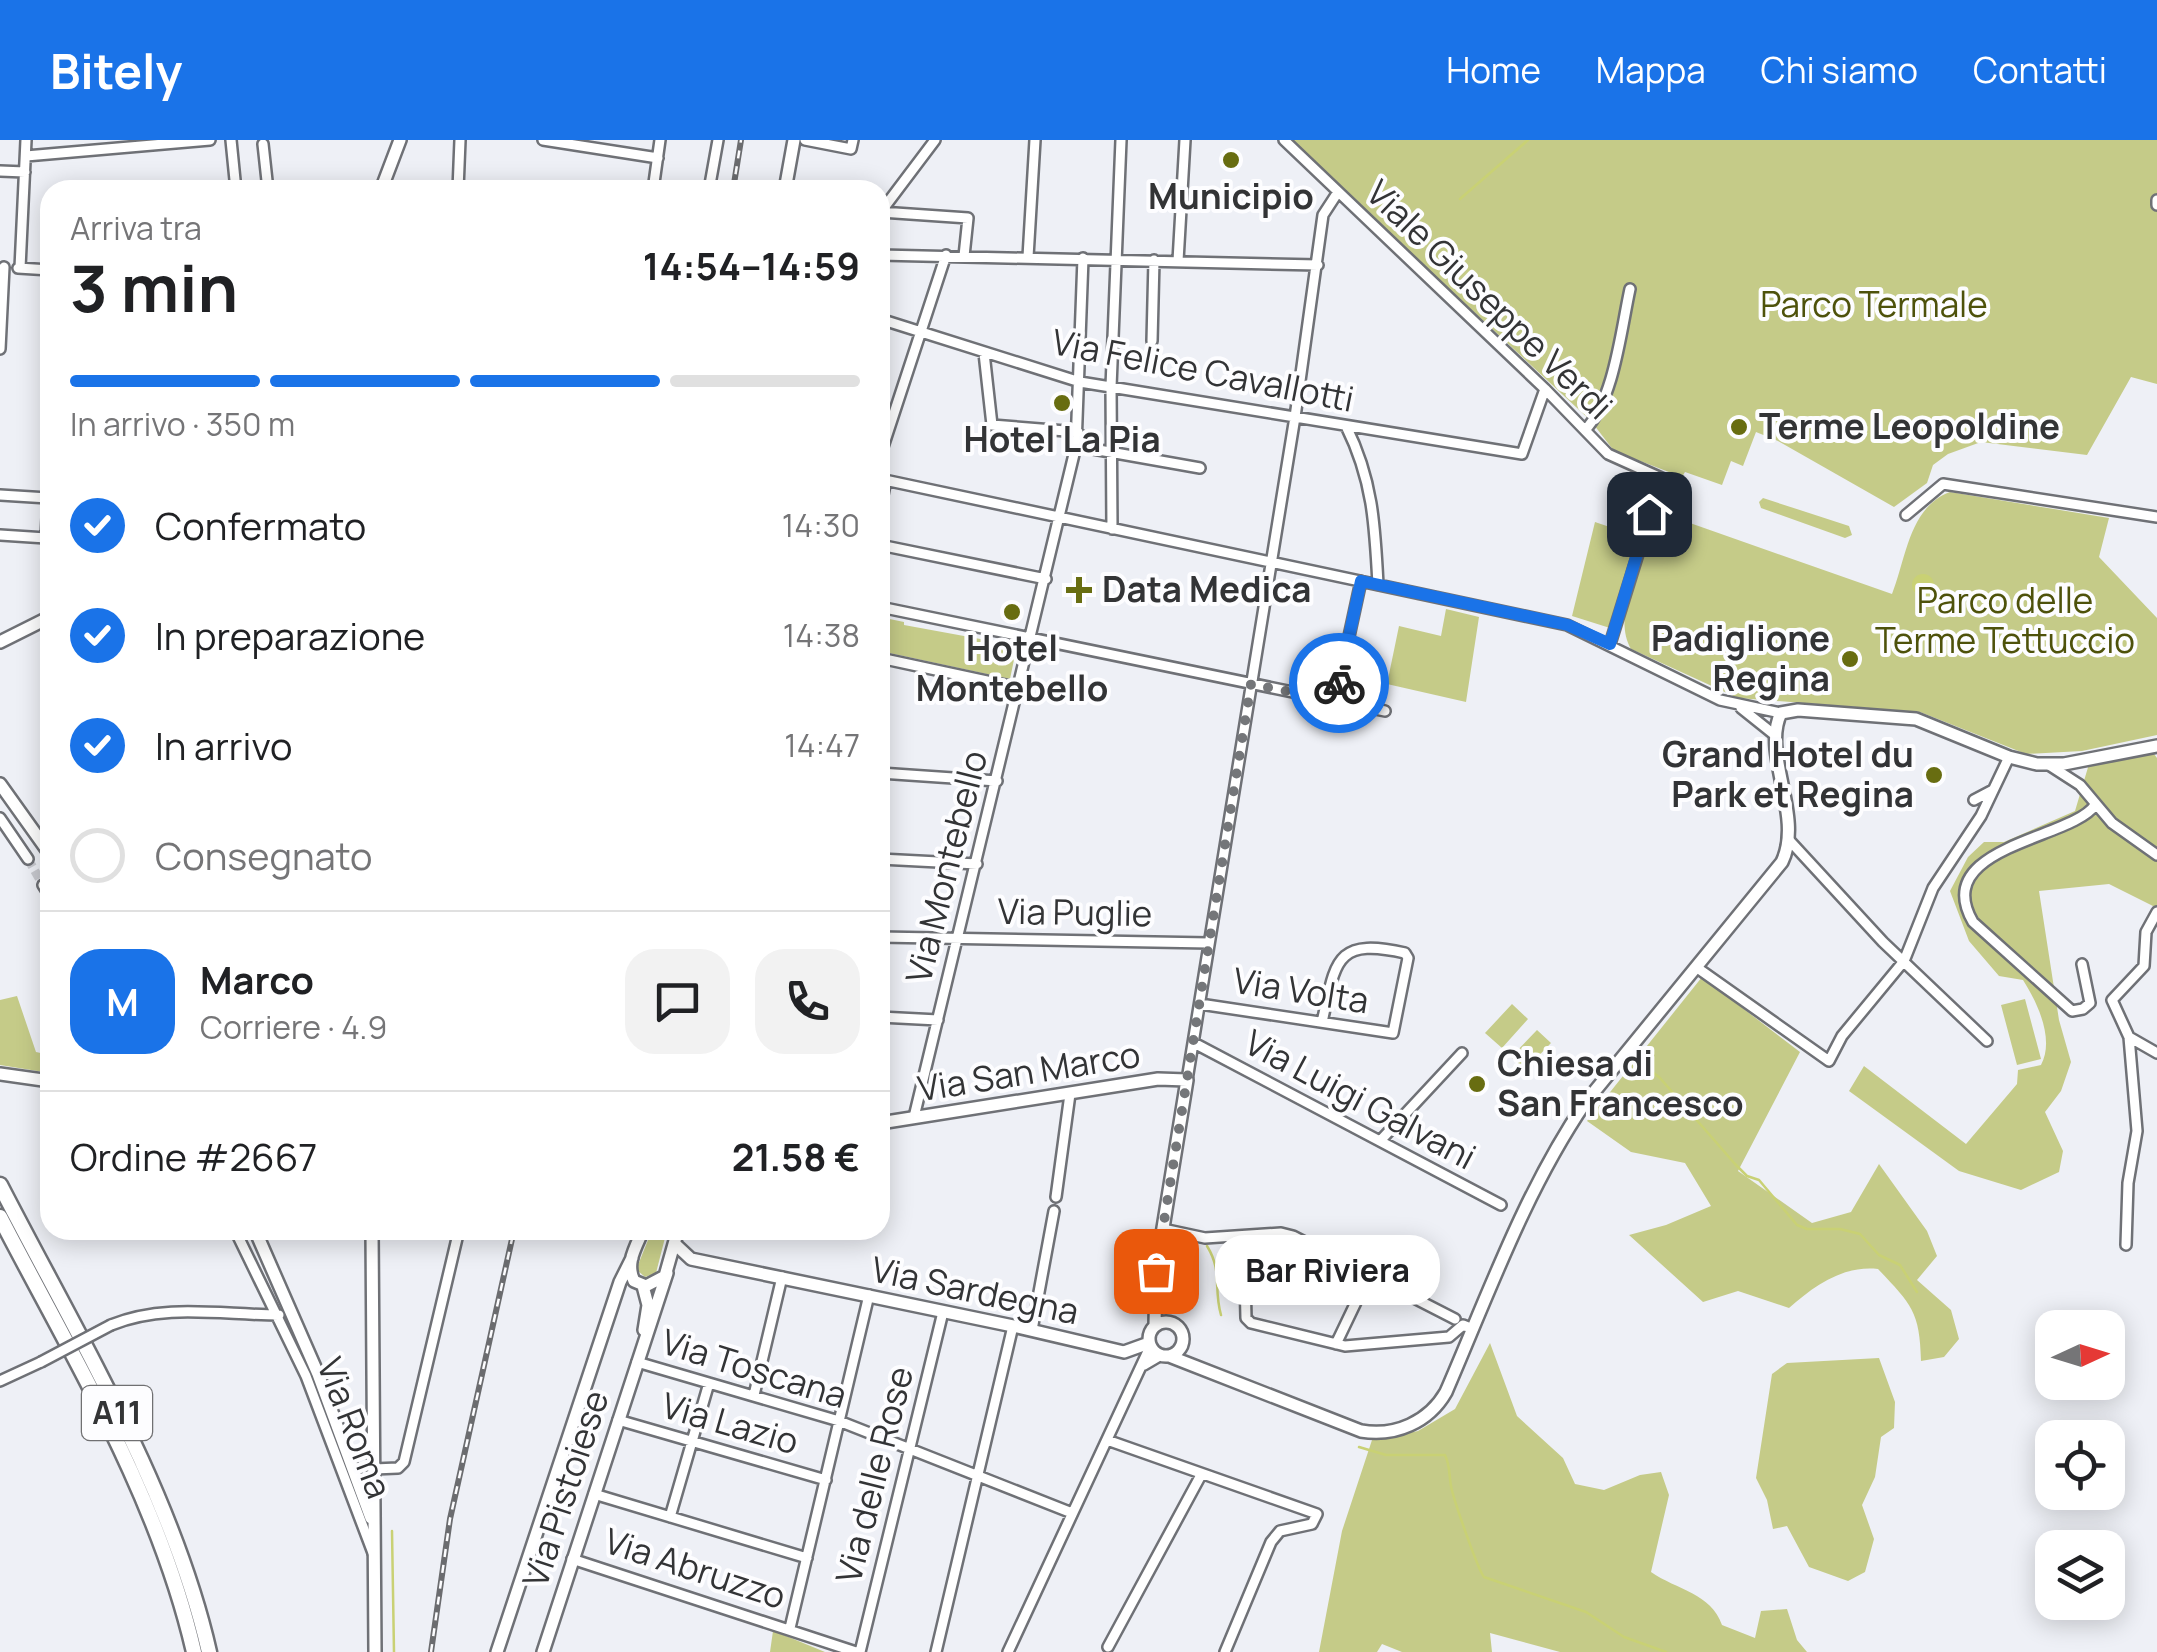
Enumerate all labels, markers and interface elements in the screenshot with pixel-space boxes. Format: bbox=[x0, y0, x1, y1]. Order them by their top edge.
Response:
text: Bitely bbox=[50, 38, 182, 103]
text: Home bbox=[1446, 46, 1541, 94]
text: Mappa bbox=[1596, 46, 1706, 94]
text: Chi siamo bbox=[1761, 46, 1918, 94]
text: Contatti bbox=[1973, 46, 2107, 94]
marker: Municipio bbox=[1220, 149, 1242, 171]
street label: Viale Giuseppe Verdi bbox=[1356, 169, 1623, 429]
place label: Municipio bbox=[1148, 172, 1314, 220]
text: Arriva tra bbox=[70, 206, 202, 250]
text: 14:54–14:59 bbox=[643, 239, 860, 291]
text: 3 min bbox=[70, 243, 238, 332]
park label: Parco Termale bbox=[1760, 280, 1988, 328]
street label: Via Felice Cavallotti bbox=[1048, 317, 1358, 423]
marker: Hotel La Pia bbox=[1051, 392, 1073, 414]
text: In arrivo · 350 m bbox=[70, 402, 295, 446]
place label: Terme Leopoldine bbox=[1759, 402, 2060, 450]
place label: Hotel La Pia bbox=[963, 415, 1161, 463]
marker: Terme Leopoldine bbox=[1728, 416, 1750, 438]
pin bbox=[1607, 472, 1692, 557]
icon: home bbox=[1622, 487, 1677, 542]
icon: check bbox=[70, 498, 125, 553]
text: Confermato bbox=[155, 499, 366, 551]
text: 14:30 bbox=[782, 503, 860, 547]
place label: Data Medica bbox=[1102, 565, 1311, 613]
park label: Parco delle Terme Tettuccio bbox=[1875, 576, 2135, 664]
marker: Data Medica bbox=[1066, 577, 1092, 603]
marker: Hotel Montebello bbox=[1001, 601, 1023, 623]
icon: check bbox=[70, 608, 125, 663]
text: In preparazione bbox=[155, 609, 425, 661]
text: 14:38 bbox=[783, 613, 860, 657]
place label: Padiglione Regina bbox=[1651, 614, 1830, 702]
place label: Hotel Montebello bbox=[916, 624, 1108, 712]
courier bbox=[1289, 633, 1389, 733]
marker: Padiglione Regina bbox=[1839, 648, 1861, 670]
icon: bike bbox=[1312, 656, 1367, 711]
icon: check bbox=[70, 718, 125, 773]
text: In arrivo bbox=[155, 719, 292, 771]
text: 14:47 bbox=[784, 723, 860, 767]
place label: Grand Hotel du Park et Regina bbox=[1662, 730, 1914, 818]
street label: Via Montebello bbox=[894, 746, 998, 988]
marker: Grand Hotel du Park et Regina bbox=[1923, 764, 1945, 786]
text: Consegnato bbox=[155, 829, 373, 881]
street label: Via Puglie bbox=[997, 887, 1153, 937]
button: chat bbox=[625, 949, 730, 1054]
button: phone bbox=[755, 949, 860, 1054]
text: Marco bbox=[200, 953, 314, 1005]
street label: Via Volta bbox=[1230, 956, 1372, 1024]
text: M bbox=[106, 975, 139, 1027]
text: Corriere · 4.9 bbox=[200, 1005, 387, 1049]
street label: Via Luigi Galvani bbox=[1237, 1018, 1484, 1180]
street label: Via San Marco bbox=[914, 1030, 1143, 1112]
place label: Chiesa di San Francesco bbox=[1497, 1039, 1744, 1127]
marker: Chiesa di San Francesco bbox=[1466, 1073, 1488, 1095]
text: Ordine #2667 bbox=[70, 1130, 317, 1182]
text: 21.58 € bbox=[732, 1130, 860, 1182]
pin bbox=[1114, 1229, 1199, 1314]
callout: Bar Riviera bbox=[1216, 1236, 1441, 1306]
icon: bag bbox=[1129, 1244, 1184, 1299]
street label: Via Sardegna bbox=[867, 1245, 1083, 1335]
text: Bar Riviera bbox=[1245, 1248, 1410, 1292]
north arrow bbox=[2035, 1310, 2125, 1400]
map controls bbox=[2035, 1310, 2125, 1620]
street label: Via Toscana bbox=[656, 1317, 853, 1419]
street label: Via Roma bbox=[306, 1350, 404, 1505]
street label: Via delle Rose bbox=[824, 1362, 924, 1588]
street label: Via Lazio bbox=[656, 1381, 804, 1465]
street label: Via Pistoiese bbox=[511, 1384, 619, 1593]
road number: A11 bbox=[82, 1386, 152, 1440]
button: locate bbox=[2035, 1420, 2125, 1510]
street label: Via Abruzzo bbox=[599, 1516, 792, 1620]
button: layers bbox=[2035, 1530, 2125, 1620]

